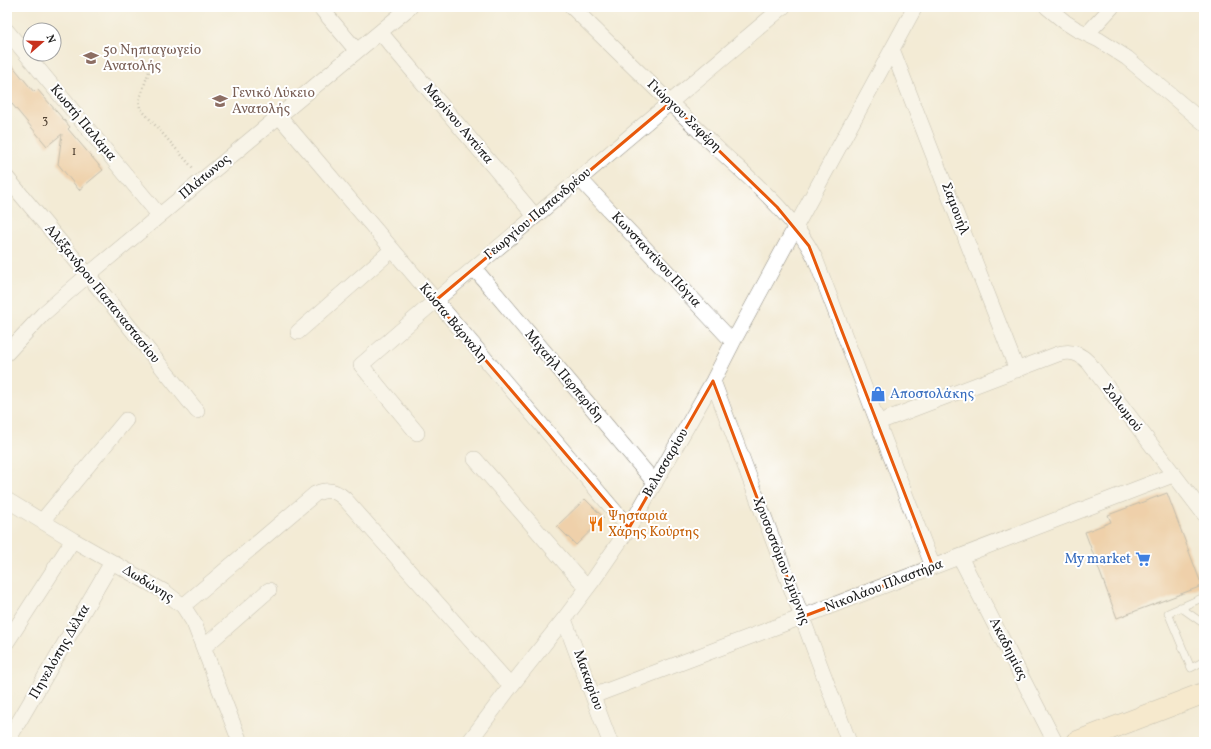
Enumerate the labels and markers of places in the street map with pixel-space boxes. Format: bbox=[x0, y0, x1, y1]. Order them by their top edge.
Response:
place label: 5ο Νηπιαγωγείο Ανατολής bbox=[103, 41, 201, 76]
school or university icon: 5ο Νηπιαγωγείο Ανατολής bbox=[82, 49, 100, 67]
place label: Γενικό Λύκειο Ανατολής bbox=[232, 84, 315, 119]
school or university icon: Γενικό Λύκειο Ανατολής bbox=[211, 92, 229, 110]
shop icon: Αποστολάκης bbox=[869, 385, 887, 403]
place label: Αποστολάκης bbox=[890, 385, 974, 404]
place label: Ψησταριά Χάρης Κούρτης bbox=[608, 507, 699, 542]
restaurant icon: Ψησταριά Χάρης Κούρτης bbox=[587, 515, 605, 533]
place label: My market bbox=[1065, 550, 1131, 569]
supermarket icon: My market bbox=[1134, 550, 1152, 568]

